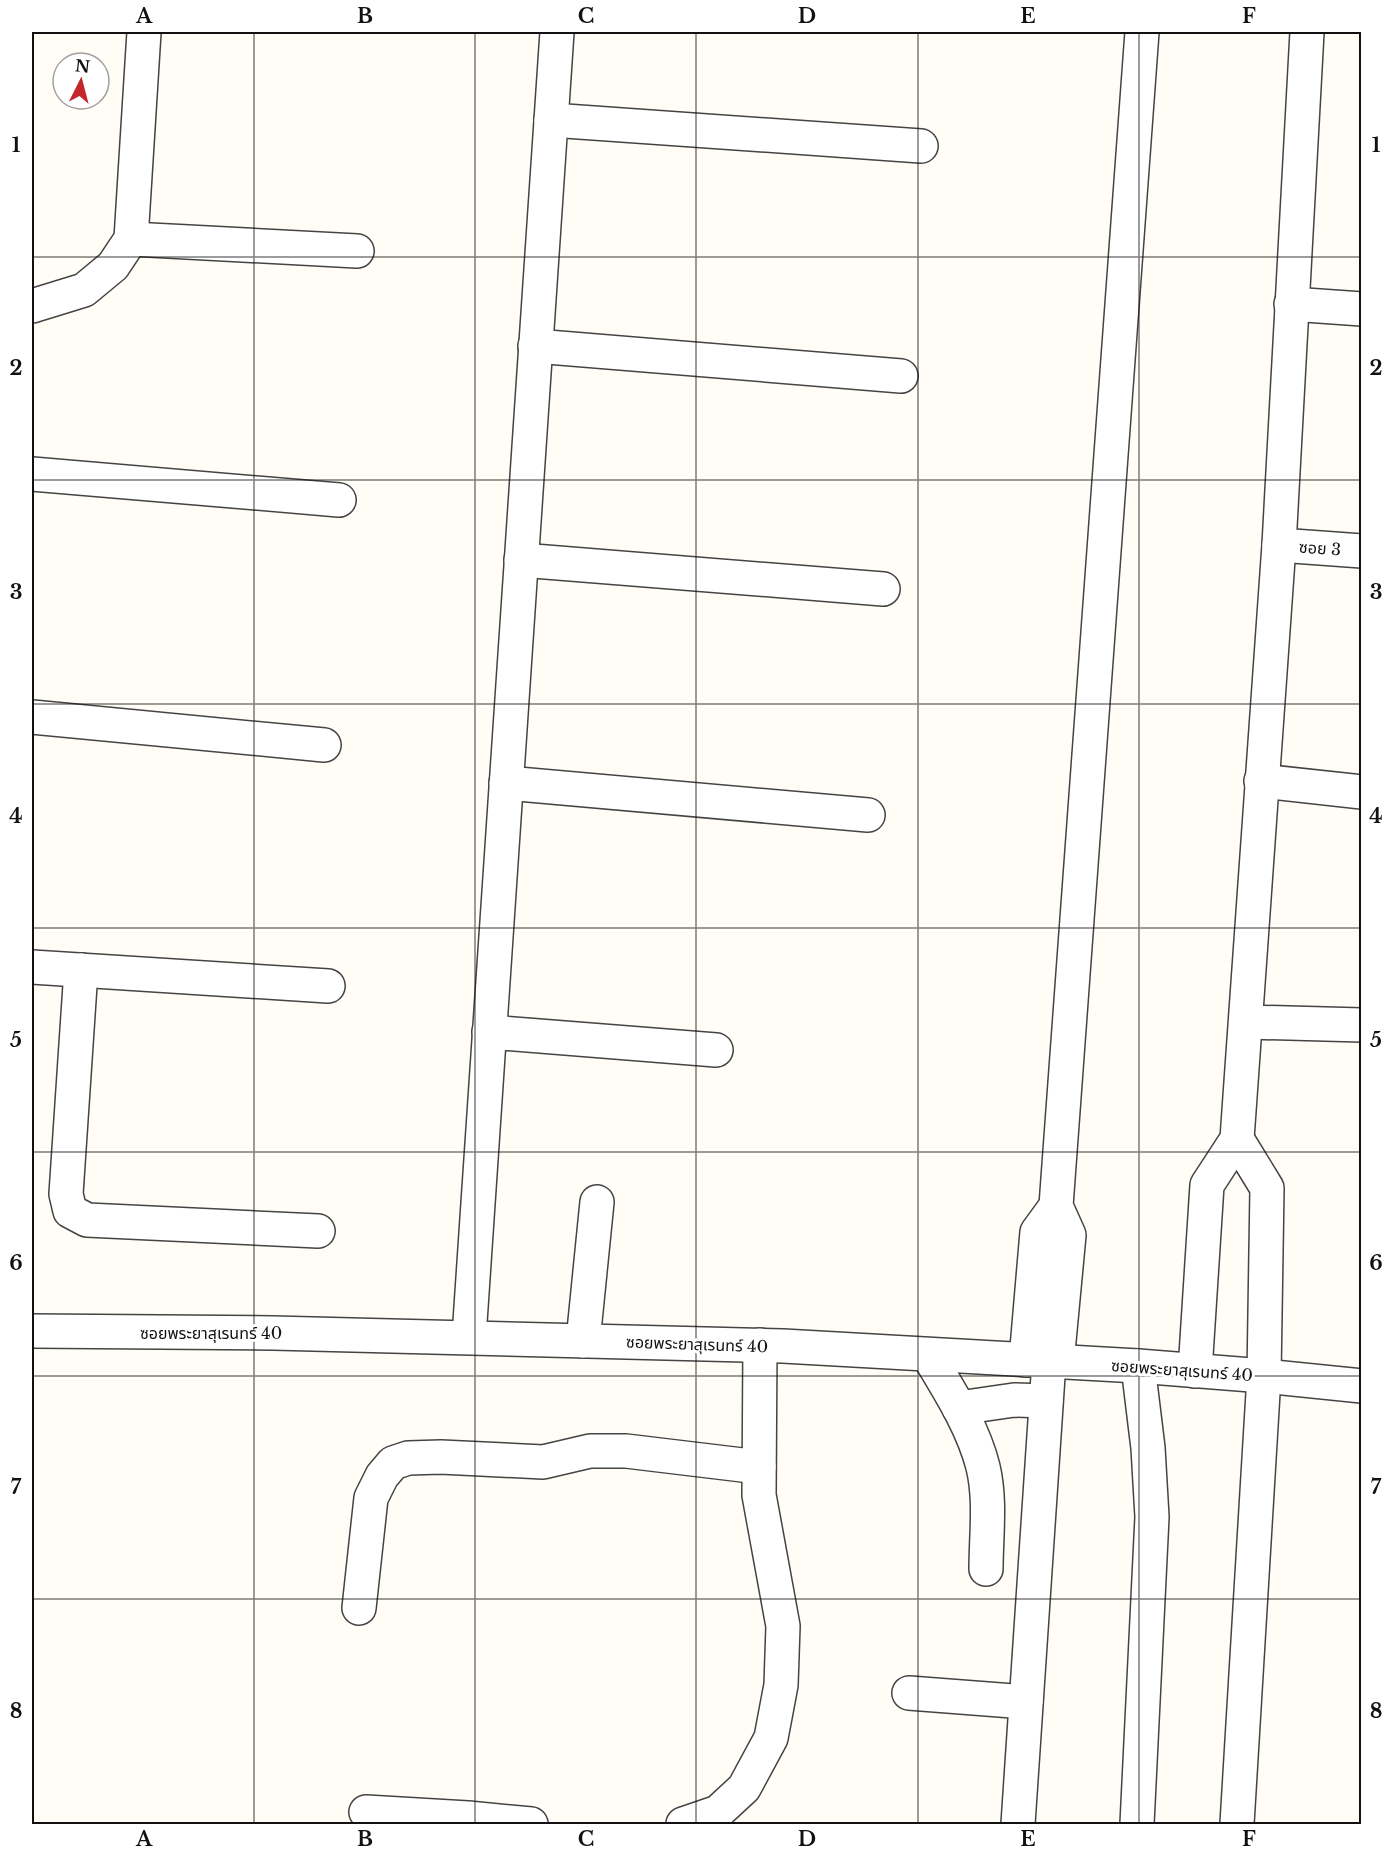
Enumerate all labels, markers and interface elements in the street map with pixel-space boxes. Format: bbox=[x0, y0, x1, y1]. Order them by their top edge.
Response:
text: A bbox=[135, 4, 153, 28]
text: B bbox=[357, 4, 373, 28]
text: C bbox=[578, 4, 594, 28]
text: D bbox=[798, 4, 816, 28]
text: E bbox=[1020, 4, 1036, 28]
text: F bbox=[1242, 4, 1256, 28]
north arrow bbox=[51, 51, 111, 111]
text: N bbox=[74, 55, 91, 77]
text: 1 bbox=[12, 133, 21, 157]
text: 1 bbox=[1372, 133, 1381, 157]
text: 2 bbox=[9, 356, 23, 380]
text: 2 bbox=[1369, 356, 1383, 380]
street label: ซอย 3 bbox=[1298, 537, 1342, 559]
text: 3 bbox=[10, 580, 22, 604]
text: 3 bbox=[1370, 580, 1382, 604]
text: 4 bbox=[9, 804, 23, 828]
text: 4 bbox=[1369, 804, 1383, 828]
text: 5 bbox=[10, 1028, 22, 1052]
text: 5 bbox=[1370, 1028, 1382, 1052]
text: 6 bbox=[9, 1251, 23, 1275]
text: 6 bbox=[1369, 1251, 1383, 1275]
street label: ซอยพระยาสุเรนทร์ 40 bbox=[140, 1323, 282, 1343]
street label: ซอยพระยาสุเรนทร์ 40 bbox=[626, 1332, 768, 1356]
street label: ซอยพระยาสุเรนทร์ 40 bbox=[1110, 1355, 1254, 1385]
text: 7 bbox=[11, 1475, 22, 1499]
text: 7 bbox=[1371, 1475, 1382, 1499]
text: 8 bbox=[10, 1699, 22, 1723]
text: 8 bbox=[1370, 1699, 1382, 1723]
text: A bbox=[135, 1827, 153, 1851]
text: B bbox=[357, 1827, 373, 1851]
text: C bbox=[578, 1827, 594, 1851]
text: D bbox=[798, 1827, 816, 1851]
text: E bbox=[1020, 1827, 1036, 1851]
text: F bbox=[1242, 1827, 1256, 1851]

